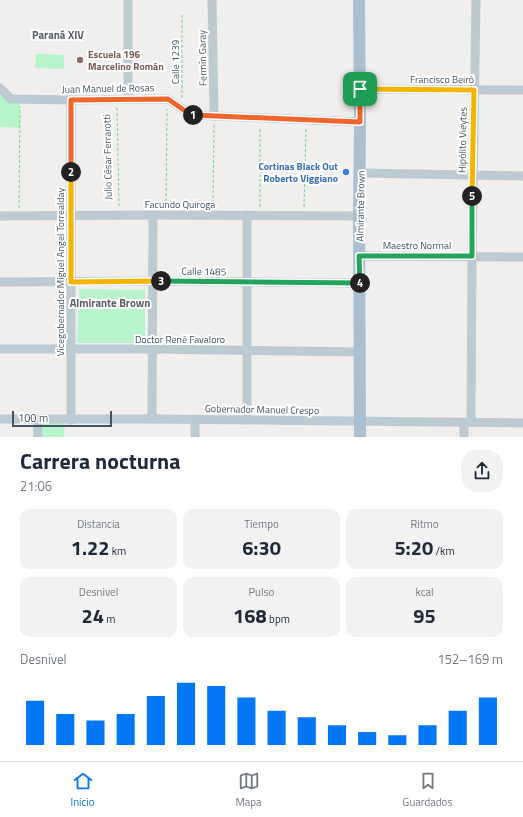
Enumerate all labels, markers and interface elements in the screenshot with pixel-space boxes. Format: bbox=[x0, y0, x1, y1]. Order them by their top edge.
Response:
district label: Paraná XIV bbox=[32, 27, 84, 43]
street label: Fermín Garay bbox=[195, 30, 210, 86]
street label: Calle 1239 bbox=[168, 39, 183, 84]
place label: Escuela 196 Marcelino Román bbox=[88, 47, 164, 74]
marker: Escuela 196 Marcelino Román bbox=[75, 55, 85, 65]
pin bbox=[343, 72, 377, 106]
street label: Francisco Beiró bbox=[410, 72, 474, 87]
icon: arrive bbox=[349, 78, 371, 100]
street label: Juan Manuel de Rosas bbox=[62, 80, 155, 97]
pin: 1 bbox=[183, 105, 203, 125]
text: 1 bbox=[190, 107, 196, 123]
street label: Hipólito Vieytes bbox=[454, 107, 471, 173]
street label: Julio César Ferrarotti bbox=[99, 114, 116, 200]
place label: Cortinas Black Out Roberto Viggiano bbox=[258, 159, 338, 186]
pin: 2 bbox=[61, 162, 81, 182]
text: 2 bbox=[68, 164, 74, 180]
marker: Cortinas Black Out Roberto Viggiano bbox=[341, 167, 351, 177]
street label: Almirante Brown bbox=[352, 170, 369, 242]
pin: 5 bbox=[462, 186, 482, 206]
street label: Vicegobernador Miguel Angel Torrealday bbox=[53, 187, 68, 356]
text: 5 bbox=[469, 188, 475, 204]
street label: Facundo Quiroga bbox=[145, 197, 215, 212]
street label: Maestro Normal bbox=[383, 238, 451, 253]
street label: Calle 1485 bbox=[181, 264, 227, 279]
pin: 3 bbox=[151, 271, 171, 291]
text: 3 bbox=[158, 273, 164, 289]
pin: 4 bbox=[350, 273, 370, 293]
text: 4 bbox=[357, 275, 363, 291]
district label: Almirante Brown bbox=[70, 295, 150, 311]
street label: Doctor René Favaloro bbox=[135, 332, 225, 347]
street label: Gobernador Manuel Crespo bbox=[205, 401, 319, 418]
scale bar bbox=[12, 409, 112, 428]
text: 100 m bbox=[18, 410, 48, 426]
text: Carrera nocturna bbox=[20, 444, 181, 478]
button: share bbox=[461, 450, 503, 492]
text: 21:06 bbox=[20, 476, 52, 496]
text: Distancia bbox=[77, 516, 120, 532]
text: Tiempo bbox=[244, 516, 279, 532]
text: Ritmo bbox=[410, 516, 439, 532]
text: 1.22 bbox=[71, 532, 109, 563]
text: 6:30 bbox=[242, 532, 281, 563]
text: 5:20 bbox=[394, 532, 433, 563]
text: km bbox=[109, 543, 126, 559]
text: /km bbox=[433, 543, 455, 559]
text: Desnivel bbox=[79, 584, 118, 600]
text: Pulso bbox=[249, 584, 274, 600]
text: kcal bbox=[416, 584, 433, 600]
text: 24 bbox=[81, 600, 104, 631]
text: 168 bbox=[233, 600, 267, 631]
text: 95 bbox=[413, 600, 436, 631]
text: m bbox=[104, 611, 116, 627]
text: bpm bbox=[267, 611, 290, 627]
text: Desnivel bbox=[20, 649, 67, 669]
text: 152–169 m bbox=[437, 649, 503, 669]
tab: Inicio bbox=[71, 770, 95, 810]
tab: Mapa bbox=[236, 770, 262, 810]
tab: Guardados bbox=[403, 770, 452, 810]

